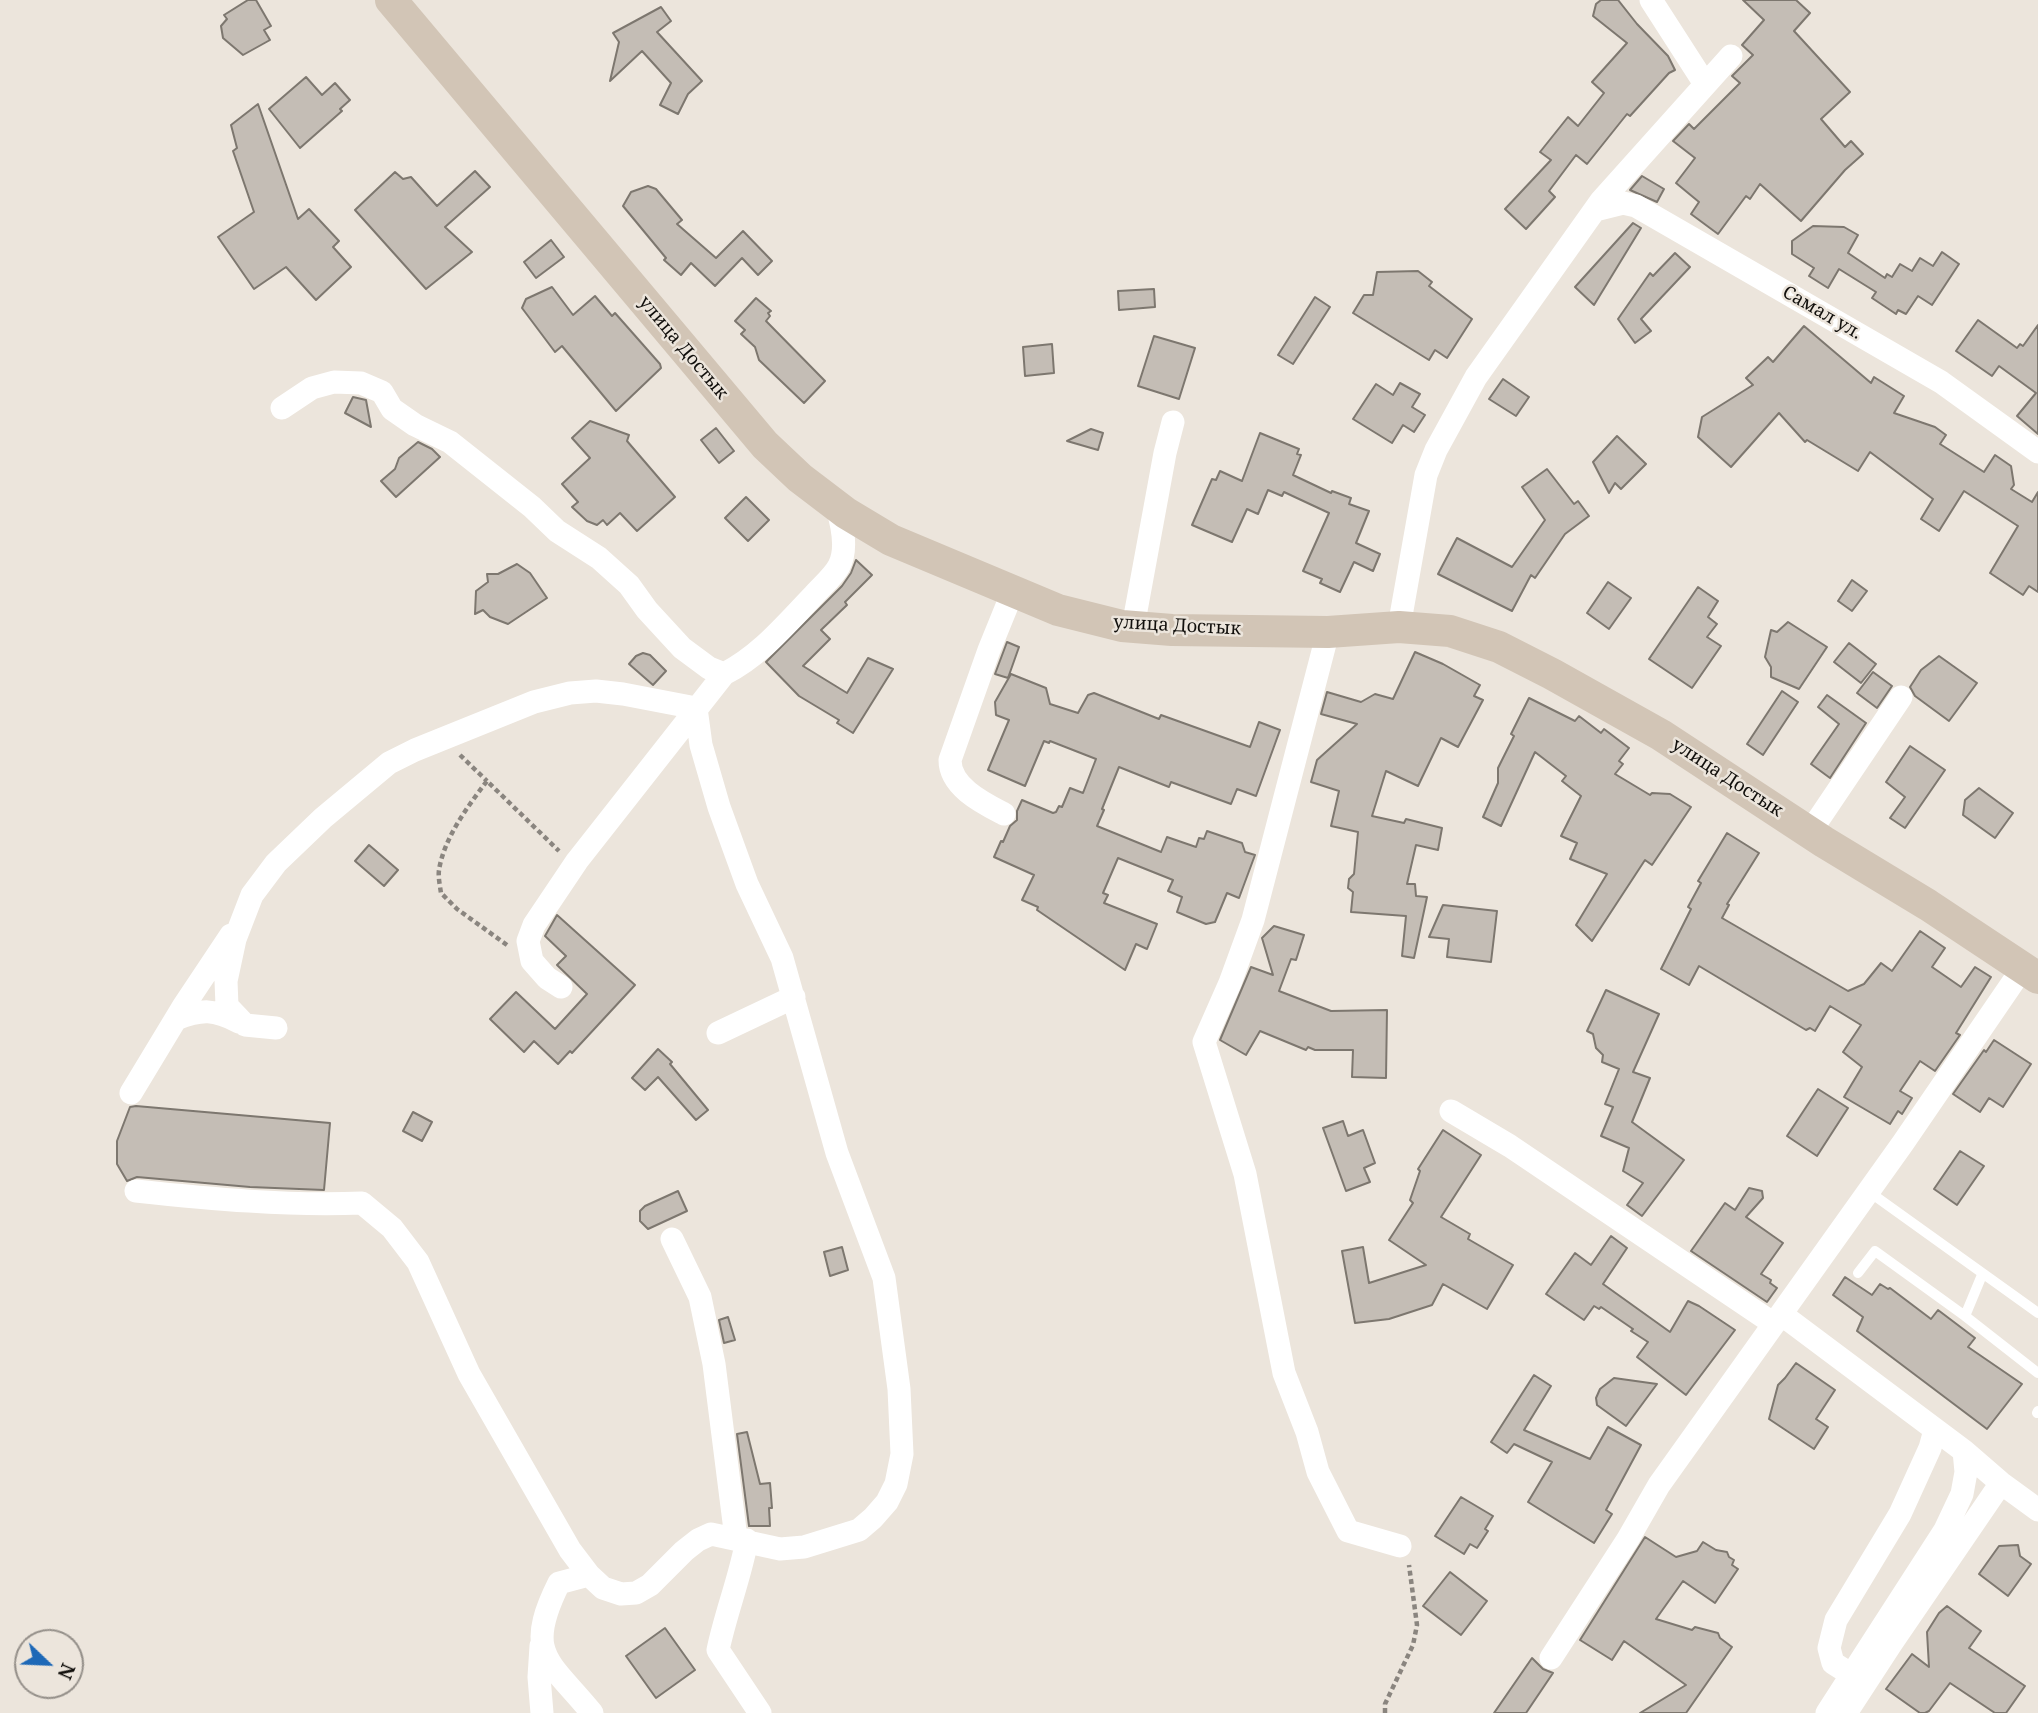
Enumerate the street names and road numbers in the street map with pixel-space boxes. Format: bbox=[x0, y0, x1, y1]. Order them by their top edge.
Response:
street label: Самал ул. bbox=[1779, 282, 1865, 344]
street label: улица Достык bbox=[634, 292, 732, 404]
street label: улица Достык bbox=[1113, 612, 1241, 640]
street label: улица Достык bbox=[1668, 734, 1786, 822]

